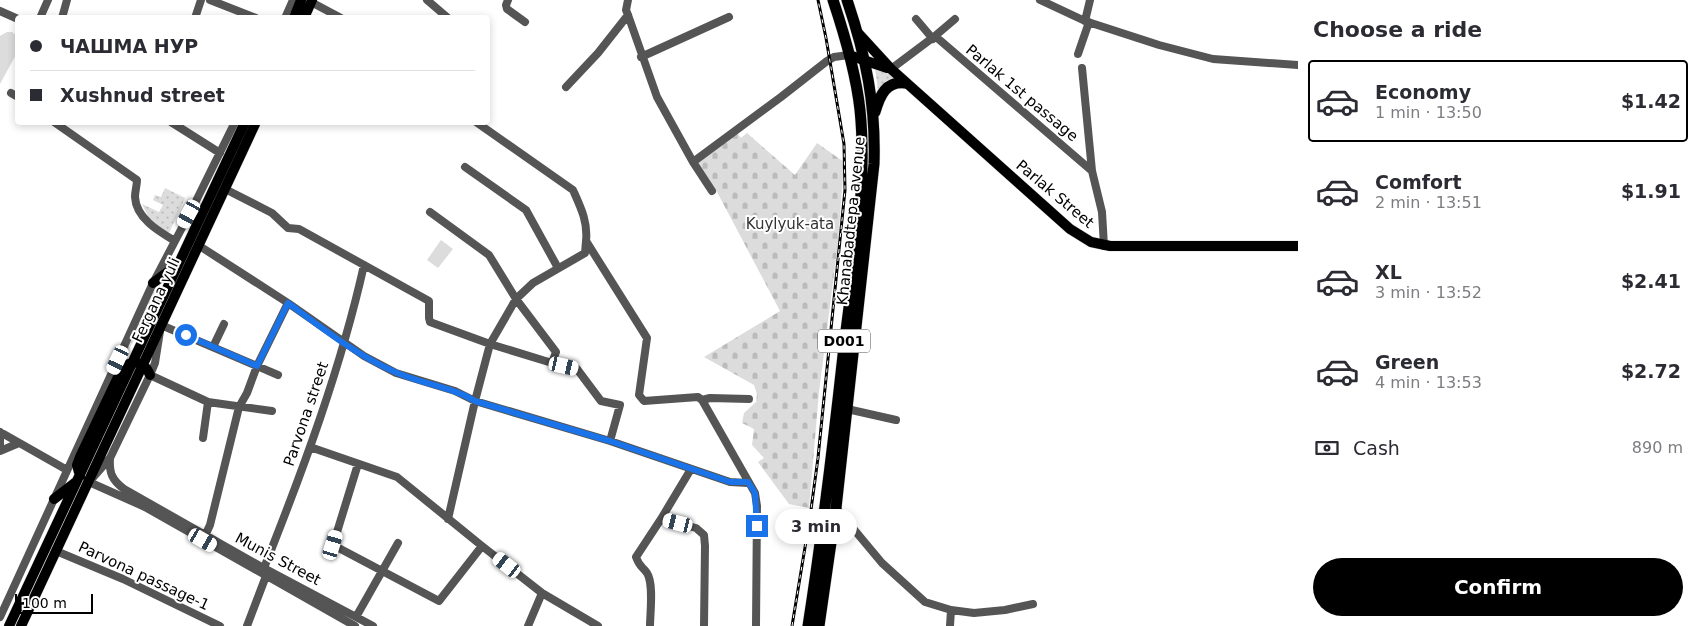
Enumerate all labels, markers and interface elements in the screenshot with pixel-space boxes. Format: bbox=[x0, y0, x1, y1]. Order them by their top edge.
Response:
text: Choose a ride bbox=[1313, 17, 1482, 42]
text: ЧАШМА НУР bbox=[60, 35, 198, 57]
street label: Parlak 1st passage bbox=[962, 41, 1082, 145]
icon: car bbox=[1315, 79, 1360, 124]
text: Economy bbox=[1375, 81, 1471, 103]
text: Xushnud street bbox=[60, 84, 225, 106]
text: $1.42 bbox=[1621, 90, 1681, 112]
text: 1 min · 13:50 bbox=[1375, 103, 1482, 122]
street label: Khanabadtepa avenue bbox=[833, 136, 869, 306]
street label: Parlak Street bbox=[1012, 156, 1098, 232]
icon: car bbox=[1315, 169, 1360, 214]
text: Comfort bbox=[1375, 171, 1462, 193]
text: $1.91 bbox=[1621, 180, 1681, 202]
text: 2 min · 13:51 bbox=[1375, 193, 1482, 212]
car bbox=[175, 197, 202, 231]
park label: Kuylyuk-ata bbox=[746, 215, 834, 233]
street label: Fergana yuli bbox=[128, 255, 184, 345]
icon: car bbox=[1315, 259, 1360, 304]
text: XL bbox=[1375, 261, 1402, 283]
text: $2.41 bbox=[1621, 270, 1681, 292]
text: 3 min · 13:52 bbox=[1375, 283, 1482, 302]
route start bbox=[175, 324, 197, 346]
road number: D001 bbox=[818, 330, 870, 352]
car bbox=[104, 343, 131, 377]
icon: car bbox=[1315, 349, 1360, 394]
text: Green bbox=[1375, 351, 1439, 373]
car bbox=[547, 355, 580, 377]
street label: Parvona street bbox=[280, 359, 332, 469]
text: $2.72 bbox=[1621, 360, 1681, 382]
text: 4 min · 13:53 bbox=[1375, 373, 1482, 392]
icon: cash bbox=[1313, 434, 1341, 462]
text: Cash bbox=[1353, 437, 1400, 459]
text: 890 m bbox=[1632, 438, 1683, 457]
callout: 3 min bbox=[774, 508, 857, 544]
car bbox=[661, 512, 694, 534]
route end bbox=[746, 515, 768, 537]
text: 3 min bbox=[791, 517, 841, 536]
car bbox=[186, 526, 219, 554]
car bbox=[321, 528, 344, 562]
street label: Munis Street bbox=[232, 529, 324, 589]
street label: Parvona passage-1 bbox=[76, 538, 212, 614]
car bbox=[490, 550, 523, 580]
button: Confirm bbox=[1313, 558, 1683, 616]
scale bar bbox=[15, 591, 92, 614]
text: 100 m bbox=[22, 595, 67, 611]

